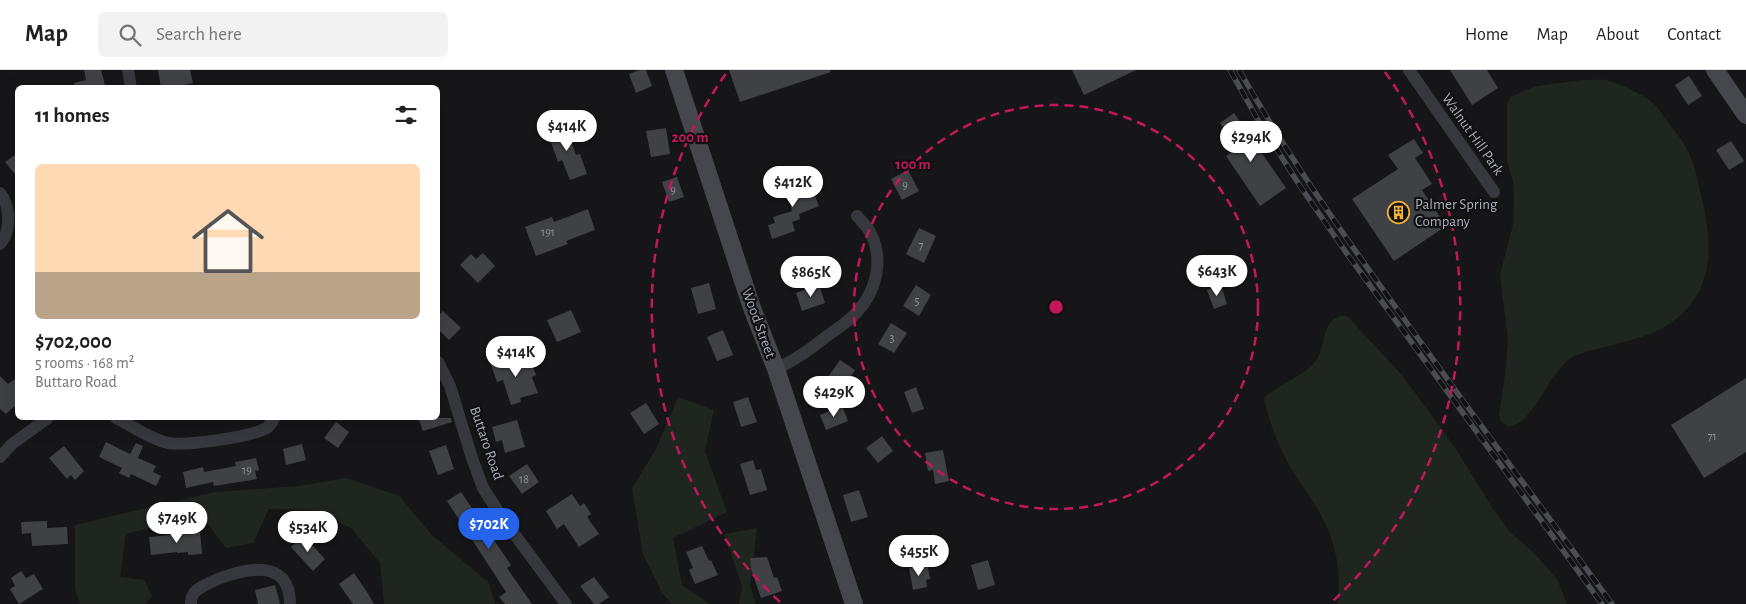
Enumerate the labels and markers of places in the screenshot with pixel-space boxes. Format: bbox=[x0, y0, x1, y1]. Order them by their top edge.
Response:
pin: $414K bbox=[532, 109, 602, 152]
pin: $294K bbox=[1216, 121, 1286, 163]
pin: $412K bbox=[758, 166, 828, 208]
place label: Palmer Spring Company bbox=[1415, 197, 1498, 229]
building icon: Palmer Spring Company bbox=[1387, 201, 1411, 225]
pin: $643K bbox=[1182, 254, 1252, 297]
pin: $865K bbox=[776, 256, 846, 298]
centre of rings bbox=[1047, 298, 1065, 316]
pin: $414K bbox=[481, 336, 551, 378]
pin: $429K bbox=[799, 376, 869, 418]
pin: $749K bbox=[142, 502, 212, 544]
pin: $702K bbox=[454, 508, 524, 550]
pin: $534K bbox=[273, 510, 343, 553]
pin: $455K bbox=[884, 534, 954, 577]

